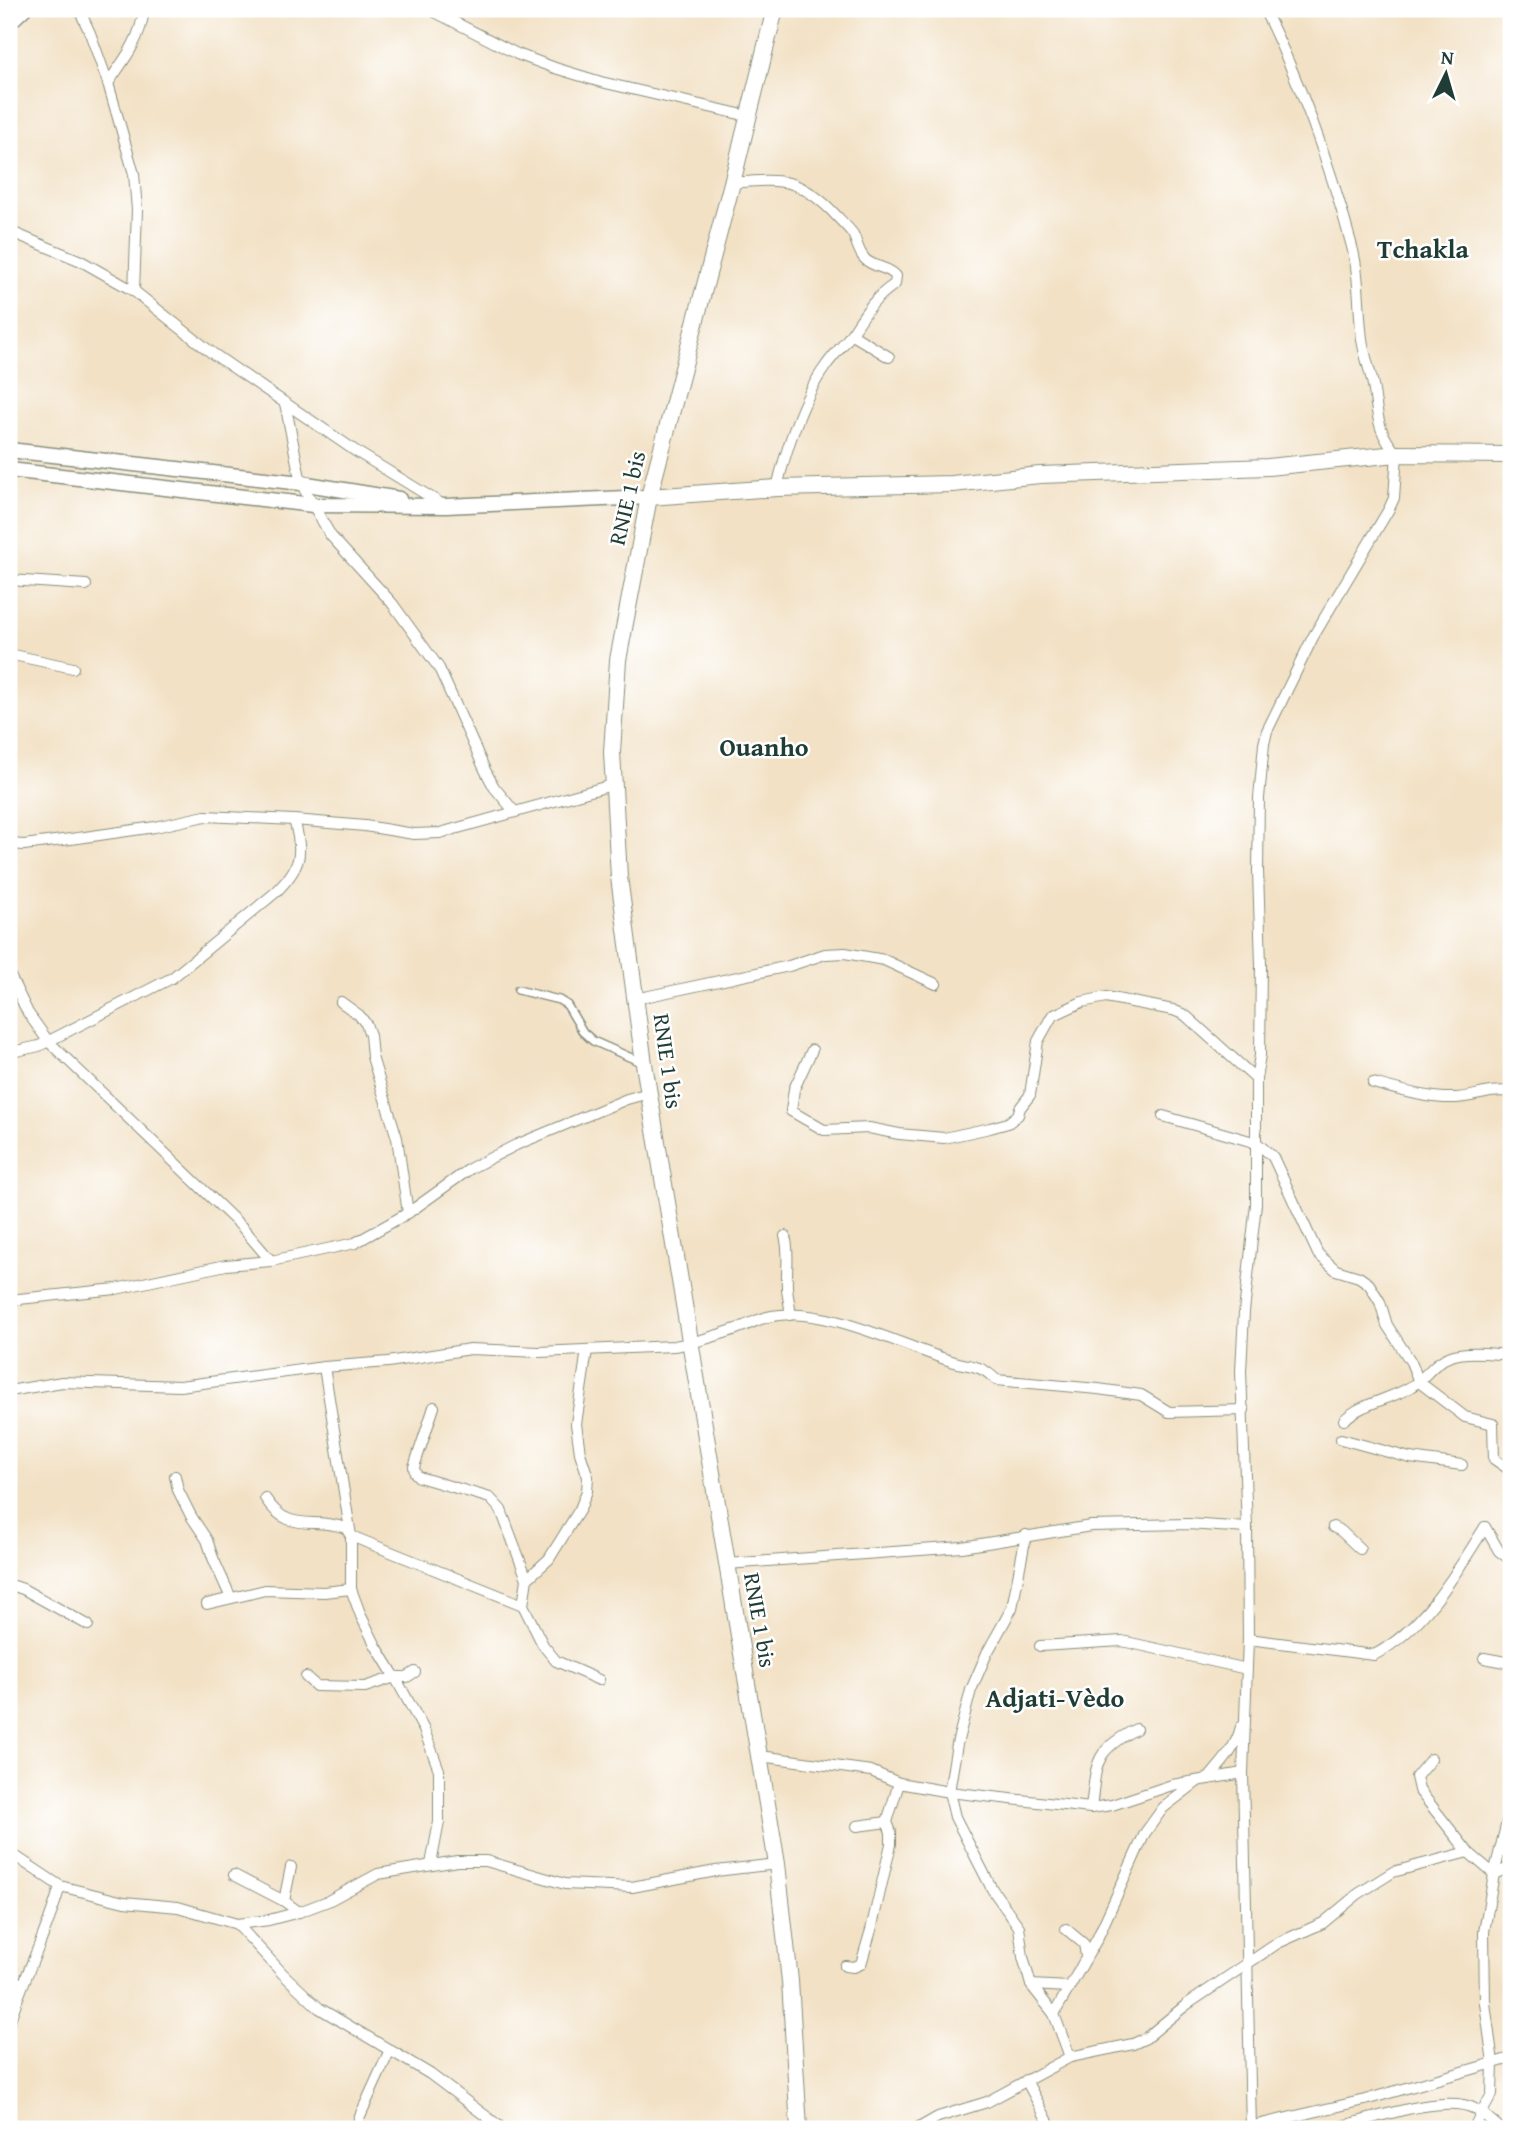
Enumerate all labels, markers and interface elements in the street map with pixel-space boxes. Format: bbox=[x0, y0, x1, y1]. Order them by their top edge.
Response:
north arrow bbox=[1412, 38, 1482, 108]
text: N bbox=[1440, 43, 1455, 72]
district label: Tchakla bbox=[1377, 229, 1470, 268]
street label: RNIE 1 bis bbox=[600, 448, 653, 548]
district label: Ouanho bbox=[719, 727, 809, 766]
street label: RNIE 1 bis bbox=[645, 1011, 691, 1111]
street label: RNIE 1 bis bbox=[736, 1570, 785, 1670]
district label: Adjati-Vèdo bbox=[986, 1678, 1125, 1717]

